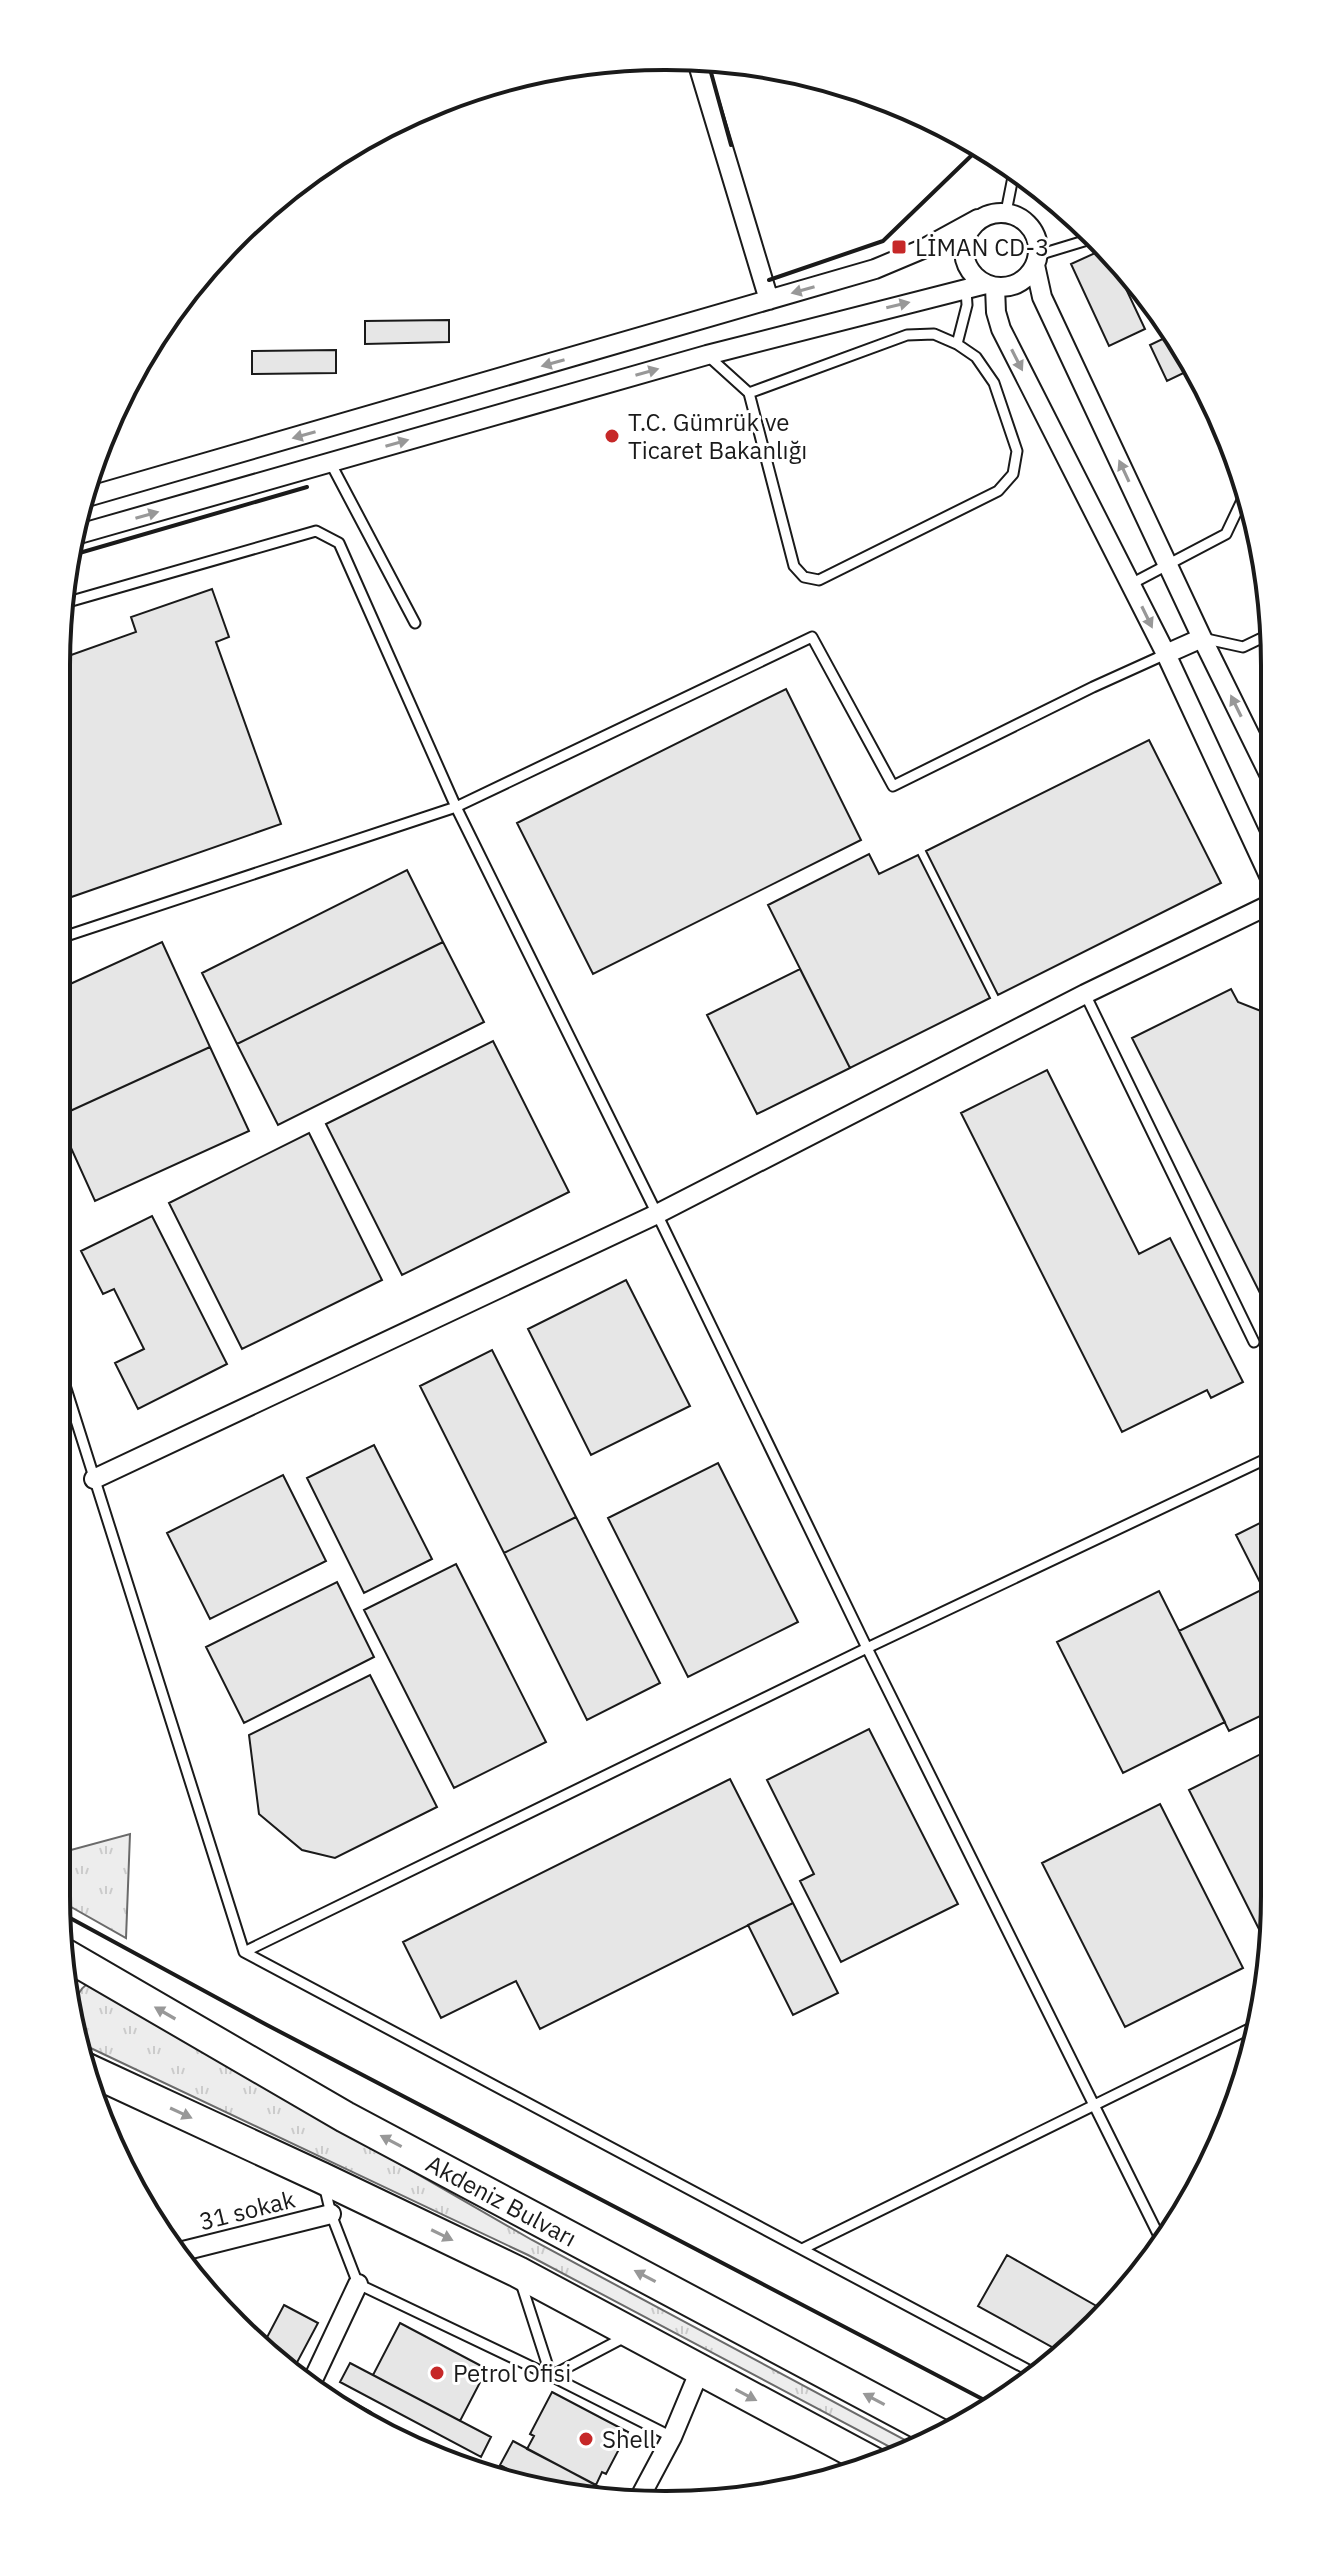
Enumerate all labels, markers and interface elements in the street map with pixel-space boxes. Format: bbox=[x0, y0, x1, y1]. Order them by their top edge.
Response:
place label: LİMAN CD-3 bbox=[915, 231, 1049, 263]
marker: LİMAN CD-3 bbox=[890, 238, 908, 256]
one-way arrow bbox=[791, 284, 815, 297]
one-way arrow bbox=[886, 298, 911, 311]
one-way arrow bbox=[1011, 349, 1024, 372]
one-way arrow bbox=[541, 357, 565, 370]
one-way arrow bbox=[635, 366, 660, 378]
place label: T.C. Gümrük ve Ticaret Bakanlığı bbox=[628, 406, 807, 466]
marker: T.C. Gümrük ve Ticaret Bakanlığı bbox=[603, 427, 621, 445]
one-way arrow bbox=[291, 430, 316, 442]
one-way arrow bbox=[385, 436, 409, 449]
one-way arrow bbox=[1117, 459, 1131, 483]
one-way arrow bbox=[136, 508, 160, 521]
one-way arrow bbox=[1140, 605, 1154, 629]
one-way arrow bbox=[1229, 694, 1242, 717]
one-way arrow bbox=[154, 2006, 176, 2020]
one-way arrow bbox=[169, 2106, 193, 2120]
one-way arrow bbox=[379, 2135, 402, 2148]
street label: Akdeniz Bulvarı bbox=[421, 2147, 582, 2254]
street label: 31 sokak bbox=[196, 2183, 299, 2237]
one-way arrow bbox=[430, 2228, 453, 2242]
one-way arrow bbox=[634, 2270, 657, 2283]
place label: Petrol Ofisi bbox=[453, 2357, 571, 2389]
marker: Petrol Ofisi bbox=[428, 2364, 446, 2382]
one-way arrow bbox=[735, 2388, 758, 2401]
one-way arrow bbox=[863, 2393, 886, 2406]
place label: Shell bbox=[602, 2423, 656, 2455]
marker: Shell bbox=[577, 2430, 595, 2448]

